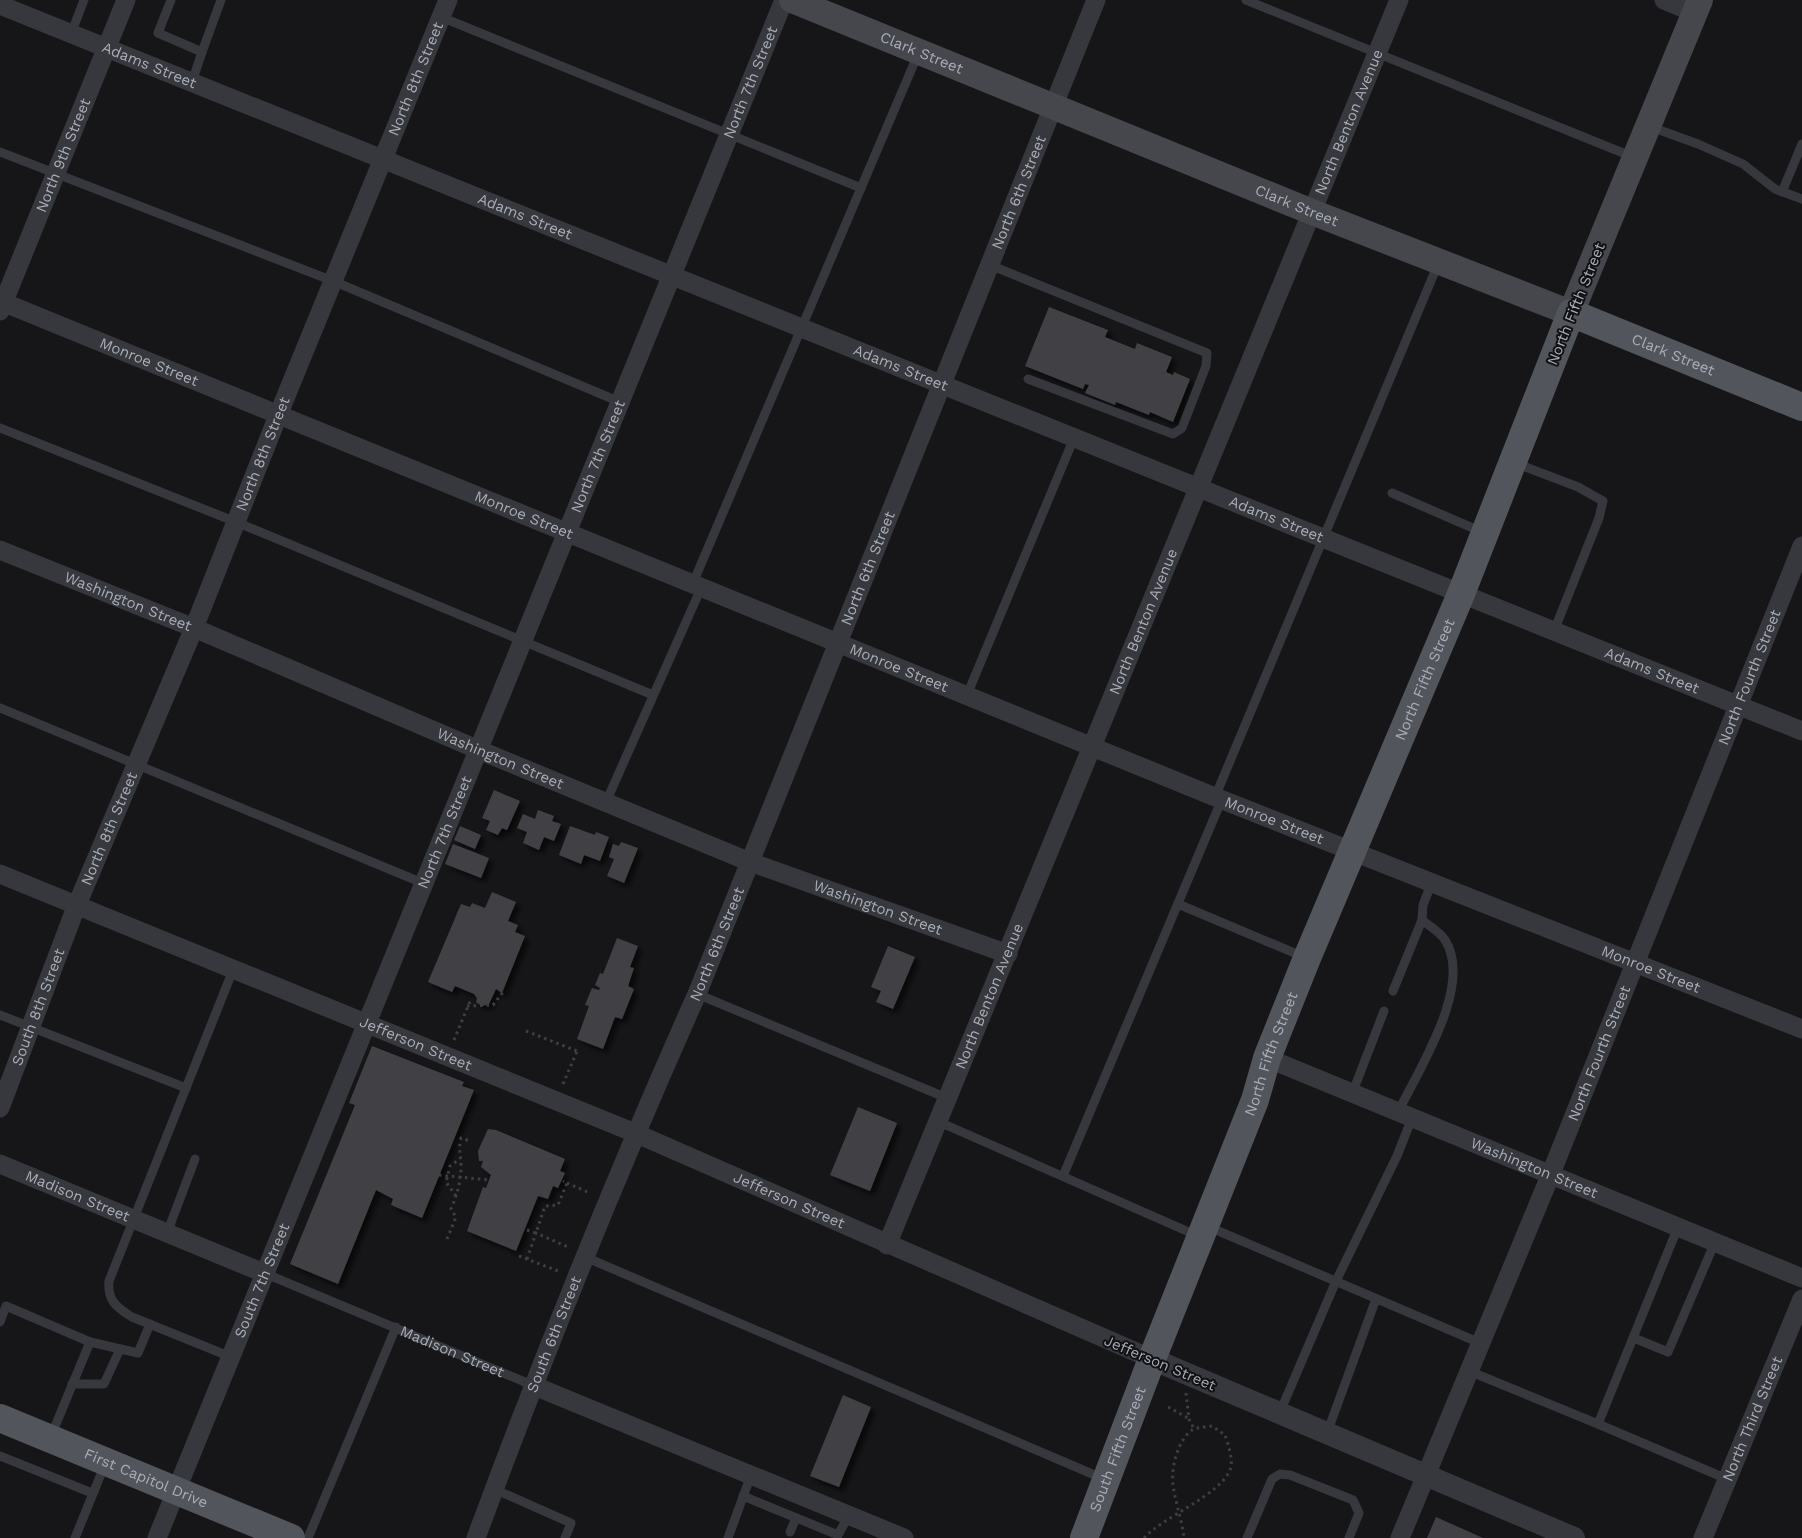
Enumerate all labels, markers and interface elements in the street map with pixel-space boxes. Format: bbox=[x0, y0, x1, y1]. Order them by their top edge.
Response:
street label: North 8th Street bbox=[384, 19, 447, 139]
street label: North 7th Street bbox=[719, 23, 782, 141]
street label: Clark Street bbox=[877, 28, 966, 78]
street label: Adams Street bbox=[100, 38, 200, 92]
street label: North Benton Avenue bbox=[1311, 47, 1387, 198]
street label: North 9th Street bbox=[32, 95, 94, 215]
street label: North 6th Street bbox=[988, 132, 1050, 252]
street label: Clark Street bbox=[1253, 181, 1342, 231]
street label: Adams Street bbox=[475, 189, 575, 244]
street label: North Fifth Street bbox=[1543, 240, 1609, 368]
street label: Clark Street bbox=[1629, 330, 1718, 380]
street label: Monroe Street bbox=[97, 334, 202, 390]
street label: Adams Street bbox=[851, 341, 951, 395]
street label: North 8th Street bbox=[232, 393, 294, 514]
street label: North 7th Street bbox=[567, 397, 629, 515]
street label: Monroe Street bbox=[472, 487, 577, 543]
street label: Adams Street bbox=[1226, 492, 1327, 547]
street label: North 6th Street bbox=[837, 508, 899, 628]
street label: North Benton Avenue bbox=[1105, 546, 1181, 697]
street label: Washington Street bbox=[62, 568, 195, 635]
street label: North Fourth Street bbox=[1714, 606, 1785, 748]
street label: North Fifth Street bbox=[1391, 615, 1459, 743]
street label: Monroe Street bbox=[847, 640, 952, 696]
street label: Adams Street bbox=[1602, 643, 1702, 698]
street label: Washington Street bbox=[434, 724, 567, 793]
street label: North 8th Street bbox=[77, 769, 141, 888]
street label: North 7th Street bbox=[414, 773, 476, 891]
street label: Monroe Street bbox=[1222, 793, 1327, 848]
street label: Washington Street bbox=[811, 876, 945, 939]
street label: North 6th Street bbox=[686, 884, 748, 1004]
street label: North Benton Avenue bbox=[951, 921, 1027, 1072]
street label: Monroe Street bbox=[1599, 942, 1704, 997]
street label: South 8th Street bbox=[8, 945, 69, 1068]
street label: North Fourth Street bbox=[1564, 982, 1635, 1124]
street label: North Fifth Street bbox=[1241, 989, 1302, 1119]
street label: Jefferson Street bbox=[357, 1013, 475, 1075]
street label: Washington Street bbox=[1468, 1134, 1601, 1202]
street label: Madison Street bbox=[23, 1167, 133, 1226]
street label: Jefferson Street bbox=[731, 1168, 848, 1233]
street label: South 7th Street bbox=[231, 1220, 294, 1341]
street label: South 6th Street bbox=[523, 1273, 585, 1395]
street label: Madison Street bbox=[397, 1322, 508, 1382]
street label: Jefferson Street bbox=[1102, 1331, 1219, 1395]
street label: North Third Street bbox=[1718, 1353, 1787, 1484]
street label: South Fifth Street bbox=[1086, 1383, 1150, 1514]
street label: First Capitol Drive bbox=[81, 1445, 211, 1512]

